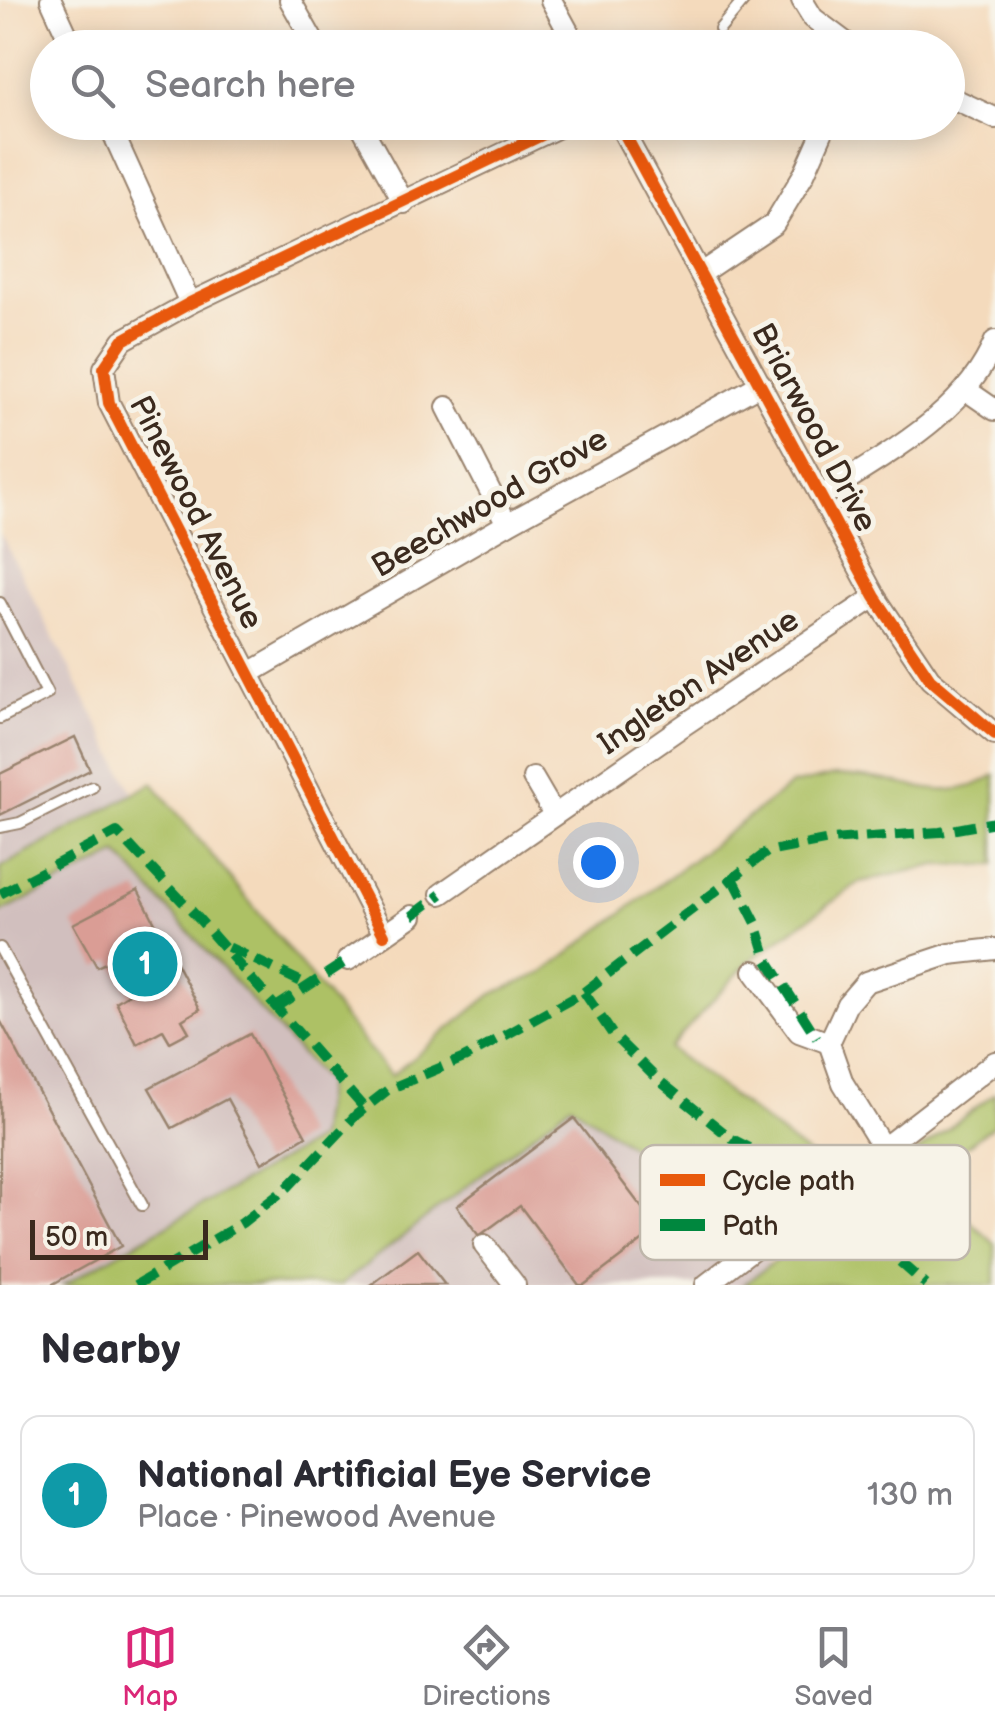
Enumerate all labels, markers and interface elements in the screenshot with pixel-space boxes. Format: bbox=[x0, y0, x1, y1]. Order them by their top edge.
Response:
search box bbox=[30, 30, 965, 140]
icon: search bbox=[65, 58, 120, 113]
text: Search here bbox=[145, 63, 356, 108]
street label: Briarwood Drive bbox=[742, 317, 885, 539]
street label: Pinewood Avenue bbox=[120, 390, 271, 636]
street label: Beechwood Grove bbox=[365, 420, 615, 587]
street label: Ingleton Avenue bbox=[591, 601, 807, 764]
your location bbox=[573, 837, 624, 888]
pin: 1 bbox=[112, 926, 178, 1002]
legend bbox=[640, 1145, 970, 1260]
text: Cycle path bbox=[722, 1165, 855, 1198]
text: Path bbox=[722, 1210, 778, 1243]
scale bar bbox=[30, 1215, 208, 1260]
text: 50 m bbox=[45, 1221, 108, 1254]
text: Nearby bbox=[40, 1325, 180, 1376]
text: National Artificial Eye Service bbox=[137, 1453, 651, 1498]
text: 1 bbox=[68, 1476, 81, 1515]
text: 130 m bbox=[867, 1476, 953, 1515]
text: Place · Pinewood Avenue bbox=[137, 1498, 496, 1537]
tab: Map bbox=[122, 1620, 178, 1713]
tab: Directions bbox=[422, 1620, 551, 1713]
tab: Saved bbox=[795, 1620, 873, 1713]

